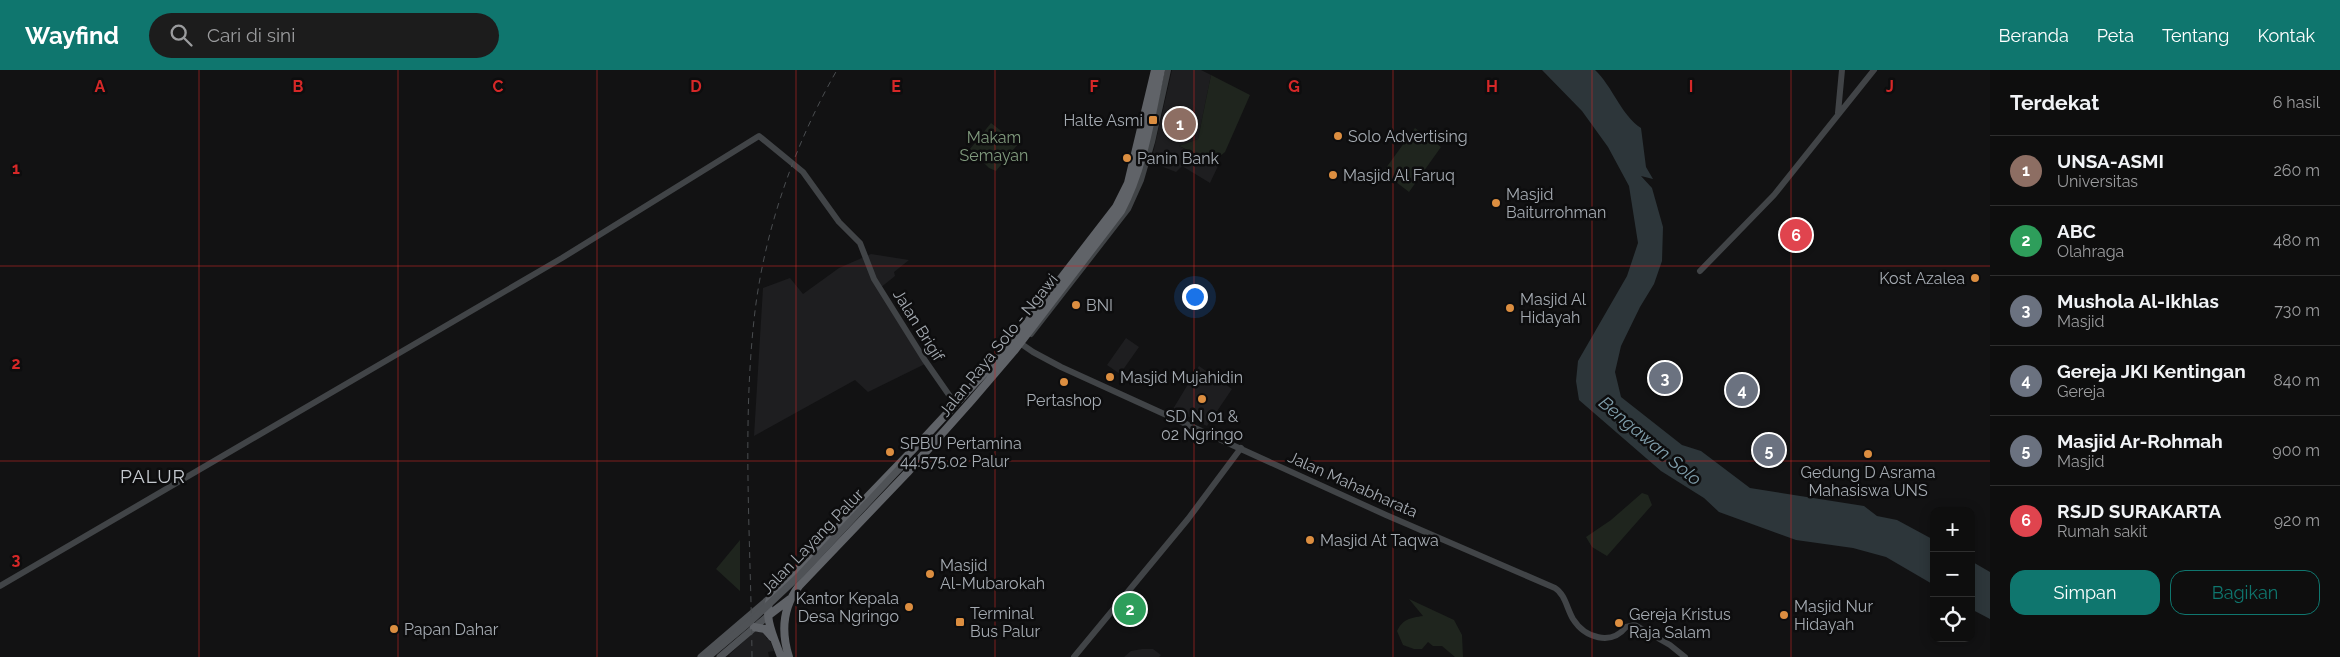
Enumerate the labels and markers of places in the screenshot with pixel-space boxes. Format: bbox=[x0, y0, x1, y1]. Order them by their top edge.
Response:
pin: 1 bbox=[1164, 105, 1196, 143]
place label: Halte Asmi bbox=[1063, 111, 1143, 130]
marker: Halte Asmi bbox=[1147, 114, 1159, 126]
place label: Solo Advertising bbox=[1348, 127, 1468, 146]
marker: Solo Advertising bbox=[1332, 130, 1344, 142]
place label: Panin Bank bbox=[1137, 149, 1220, 168]
marker: Panin Bank bbox=[1121, 152, 1133, 164]
place label: Masjid Al Faruq bbox=[1343, 166, 1455, 185]
marker: Masjid Al Faruq bbox=[1327, 169, 1339, 181]
place label: Masjid Baiturrohman bbox=[1506, 185, 1606, 222]
marker: Masjid Baiturrohman bbox=[1490, 197, 1502, 209]
pin: 6 bbox=[1780, 216, 1812, 254]
place label: Kost Azalea bbox=[1879, 269, 1965, 288]
marker: Kost Azalea bbox=[1969, 272, 1981, 284]
place label: Masjid Al Hidayah bbox=[1520, 290, 1587, 327]
place label: BNI bbox=[1086, 296, 1113, 315]
marker: BNI bbox=[1070, 299, 1082, 311]
marker: Masjid Al Hidayah bbox=[1504, 302, 1516, 314]
pin: 3 bbox=[1649, 359, 1681, 397]
place label: Masjid Mujahidin bbox=[1120, 368, 1243, 387]
marker: Masjid Mujahidin bbox=[1104, 371, 1116, 383]
pin: 4 bbox=[1726, 371, 1758, 409]
marker: Pertashop bbox=[1058, 376, 1070, 388]
place label: Pertashop bbox=[1026, 391, 1102, 410]
marker: SD N 01 & 02 Ngringo bbox=[1196, 393, 1208, 405]
place label: SD N 01 & 02 Ngringo bbox=[1161, 407, 1243, 444]
pin: 5 bbox=[1753, 431, 1785, 469]
place label: SPBU Pertamina 44.575.02 Palur bbox=[900, 434, 1022, 471]
marker: SPBU Pertamina 44.575.02 Palur bbox=[884, 446, 896, 458]
marker: Gedung D Asrama Mahasiswa UNS bbox=[1862, 448, 1874, 460]
place label: Gedung D Asrama Mahasiswa UNS bbox=[1801, 463, 1935, 500]
place label: Masjid At Taqwa bbox=[1320, 531, 1439, 550]
marker: Masjid At Taqwa bbox=[1304, 534, 1316, 546]
place label: Masjid Al-Mubarokah bbox=[940, 556, 1045, 593]
marker: Masjid Al-Mubarokah bbox=[924, 568, 936, 580]
place label: Kantor Kepala Desa Ngringo bbox=[796, 589, 899, 626]
pin: 2 bbox=[1114, 590, 1146, 628]
place label: Masjid Nur Hidayah bbox=[1794, 597, 1873, 634]
marker: Kantor Kepala Desa Ngringo bbox=[903, 601, 915, 613]
place label: Terminal Bus Palur bbox=[970, 604, 1040, 641]
place label: Gereja Kristus Raja Salam bbox=[1629, 605, 1731, 642]
marker: Masjid Nur Hidayah bbox=[1778, 609, 1790, 621]
marker: Terminal Bus Palur bbox=[954, 616, 966, 628]
marker: Gereja Kristus Raja Salam bbox=[1613, 617, 1625, 629]
place label: Papan Dahar bbox=[404, 620, 499, 639]
marker: Papan Dahar bbox=[388, 623, 400, 635]

